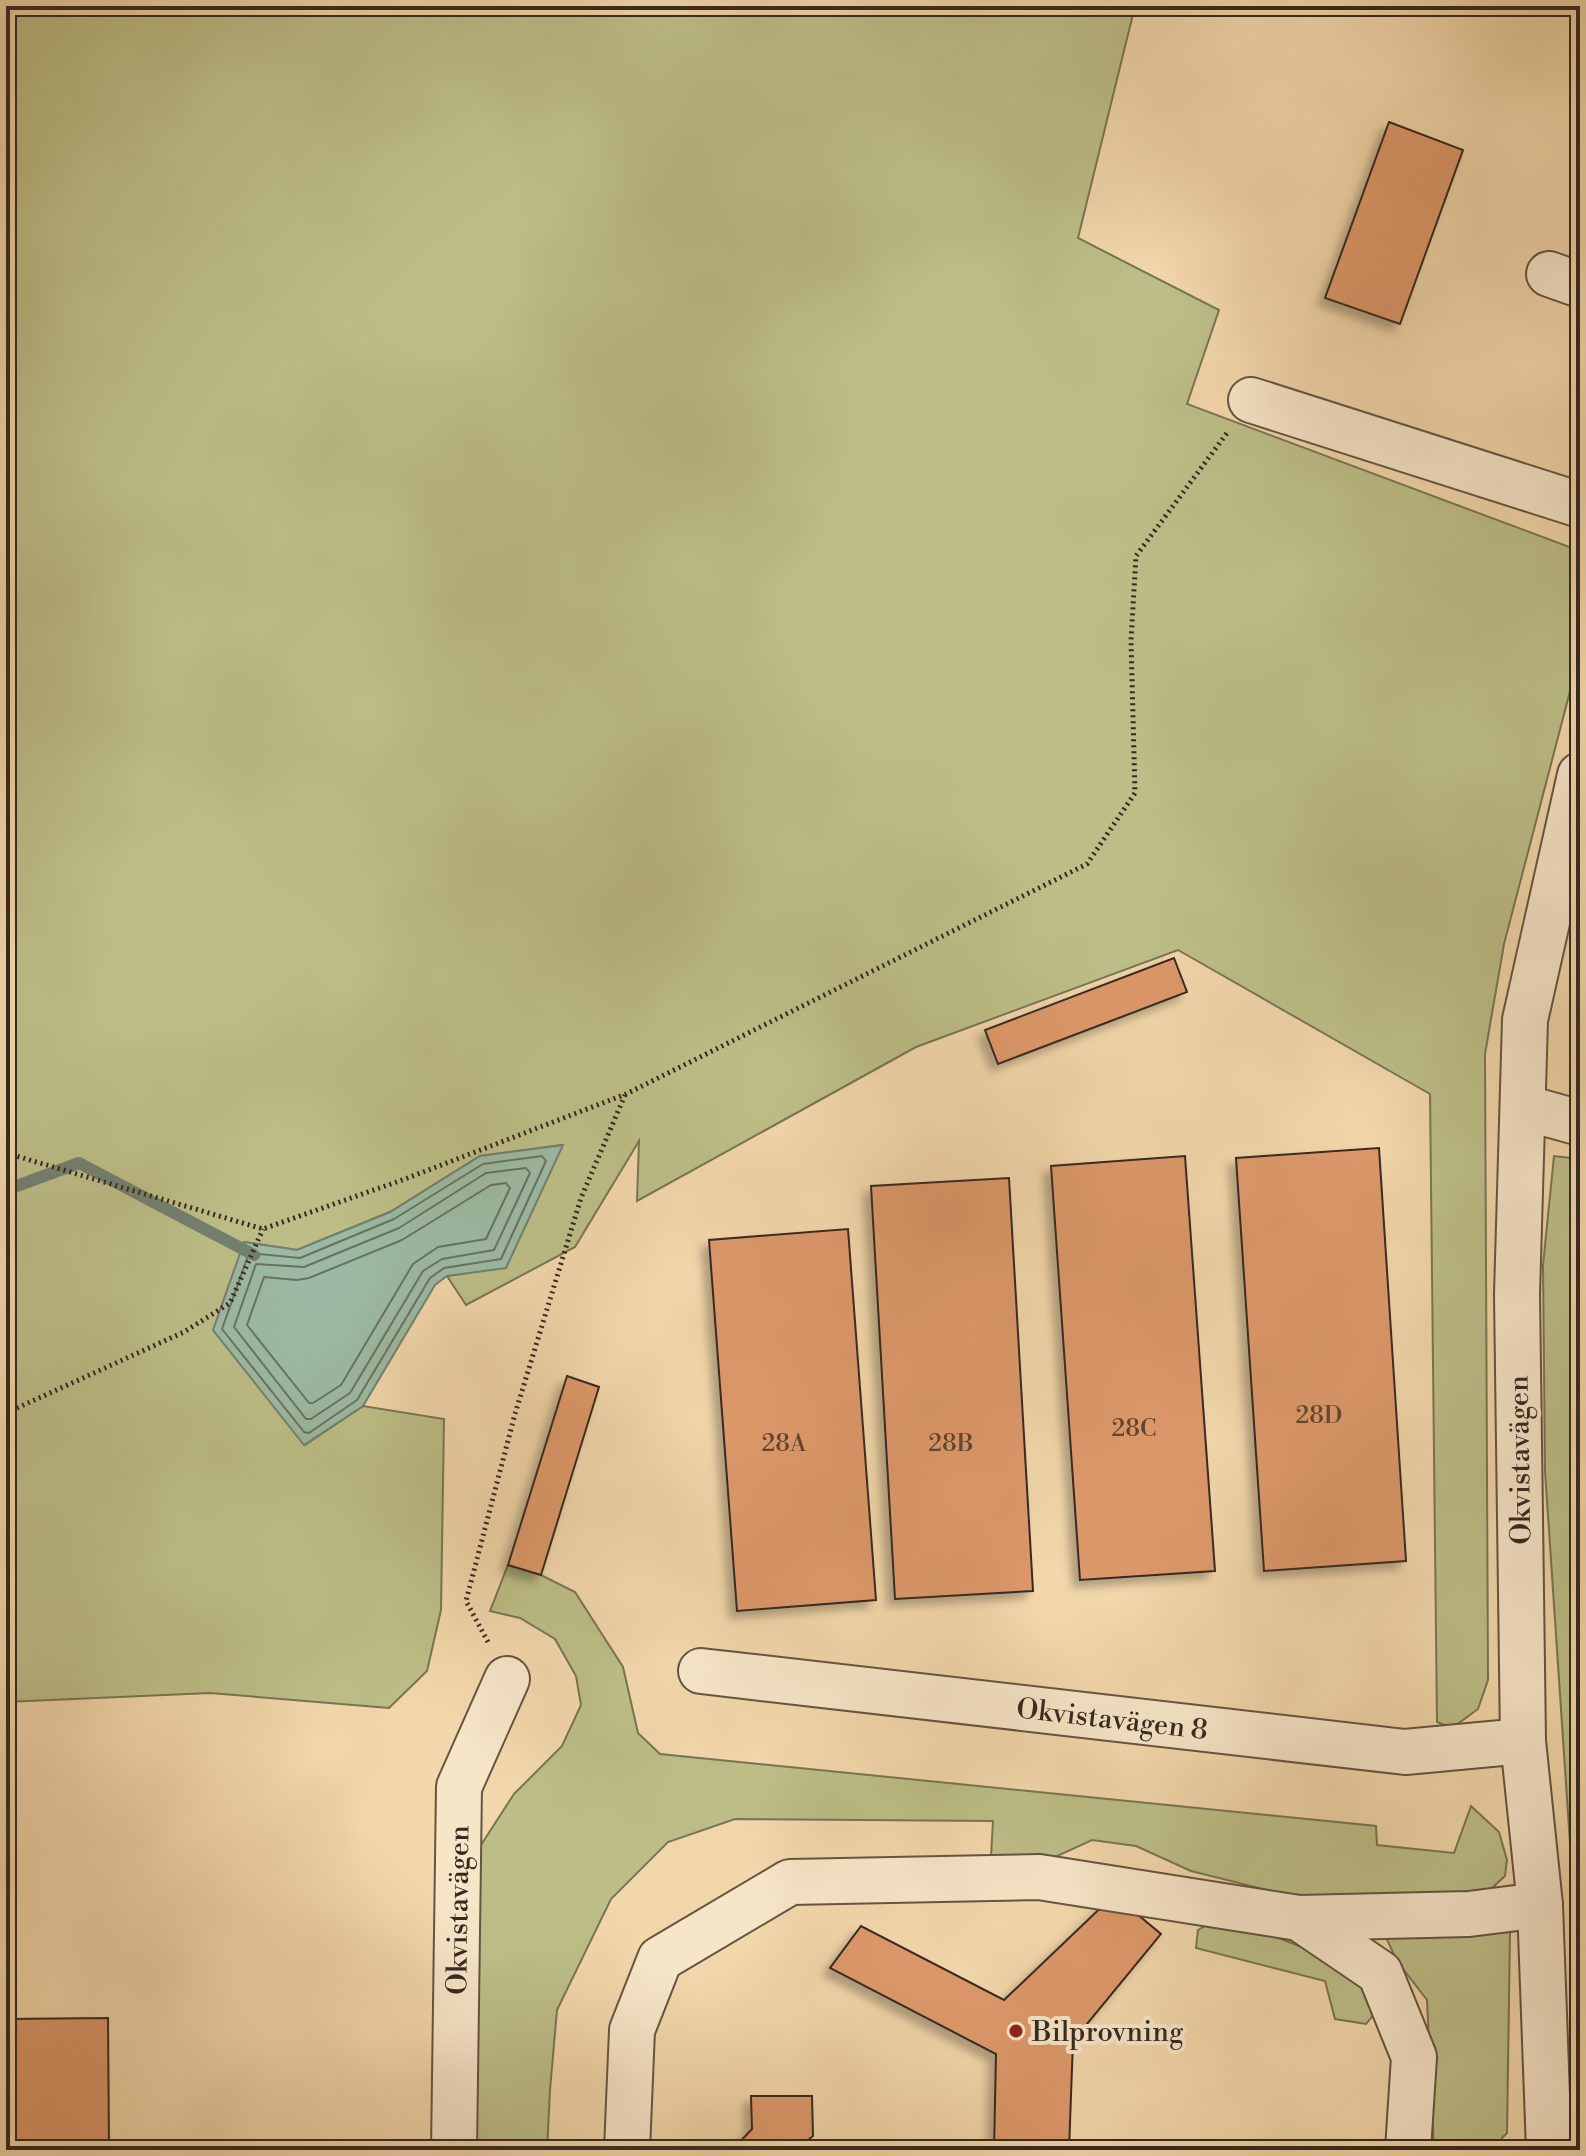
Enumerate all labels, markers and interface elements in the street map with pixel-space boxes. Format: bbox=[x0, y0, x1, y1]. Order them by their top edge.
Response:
street label: Okvistavägen bbox=[1502, 1375, 1539, 1545]
house number: 28D bbox=[1295, 1401, 1343, 1431]
house number: 28C bbox=[1112, 1414, 1156, 1444]
house number: 28A bbox=[762, 1429, 807, 1459]
house number: 28B bbox=[928, 1429, 974, 1459]
street label: Okvistavägen 8 bbox=[1014, 1691, 1210, 1748]
street label: Okvistavägen bbox=[440, 1825, 477, 1995]
place label: Bilprovning bbox=[1031, 2015, 1184, 2050]
marker: Bilprovning bbox=[1007, 2022, 1025, 2040]

